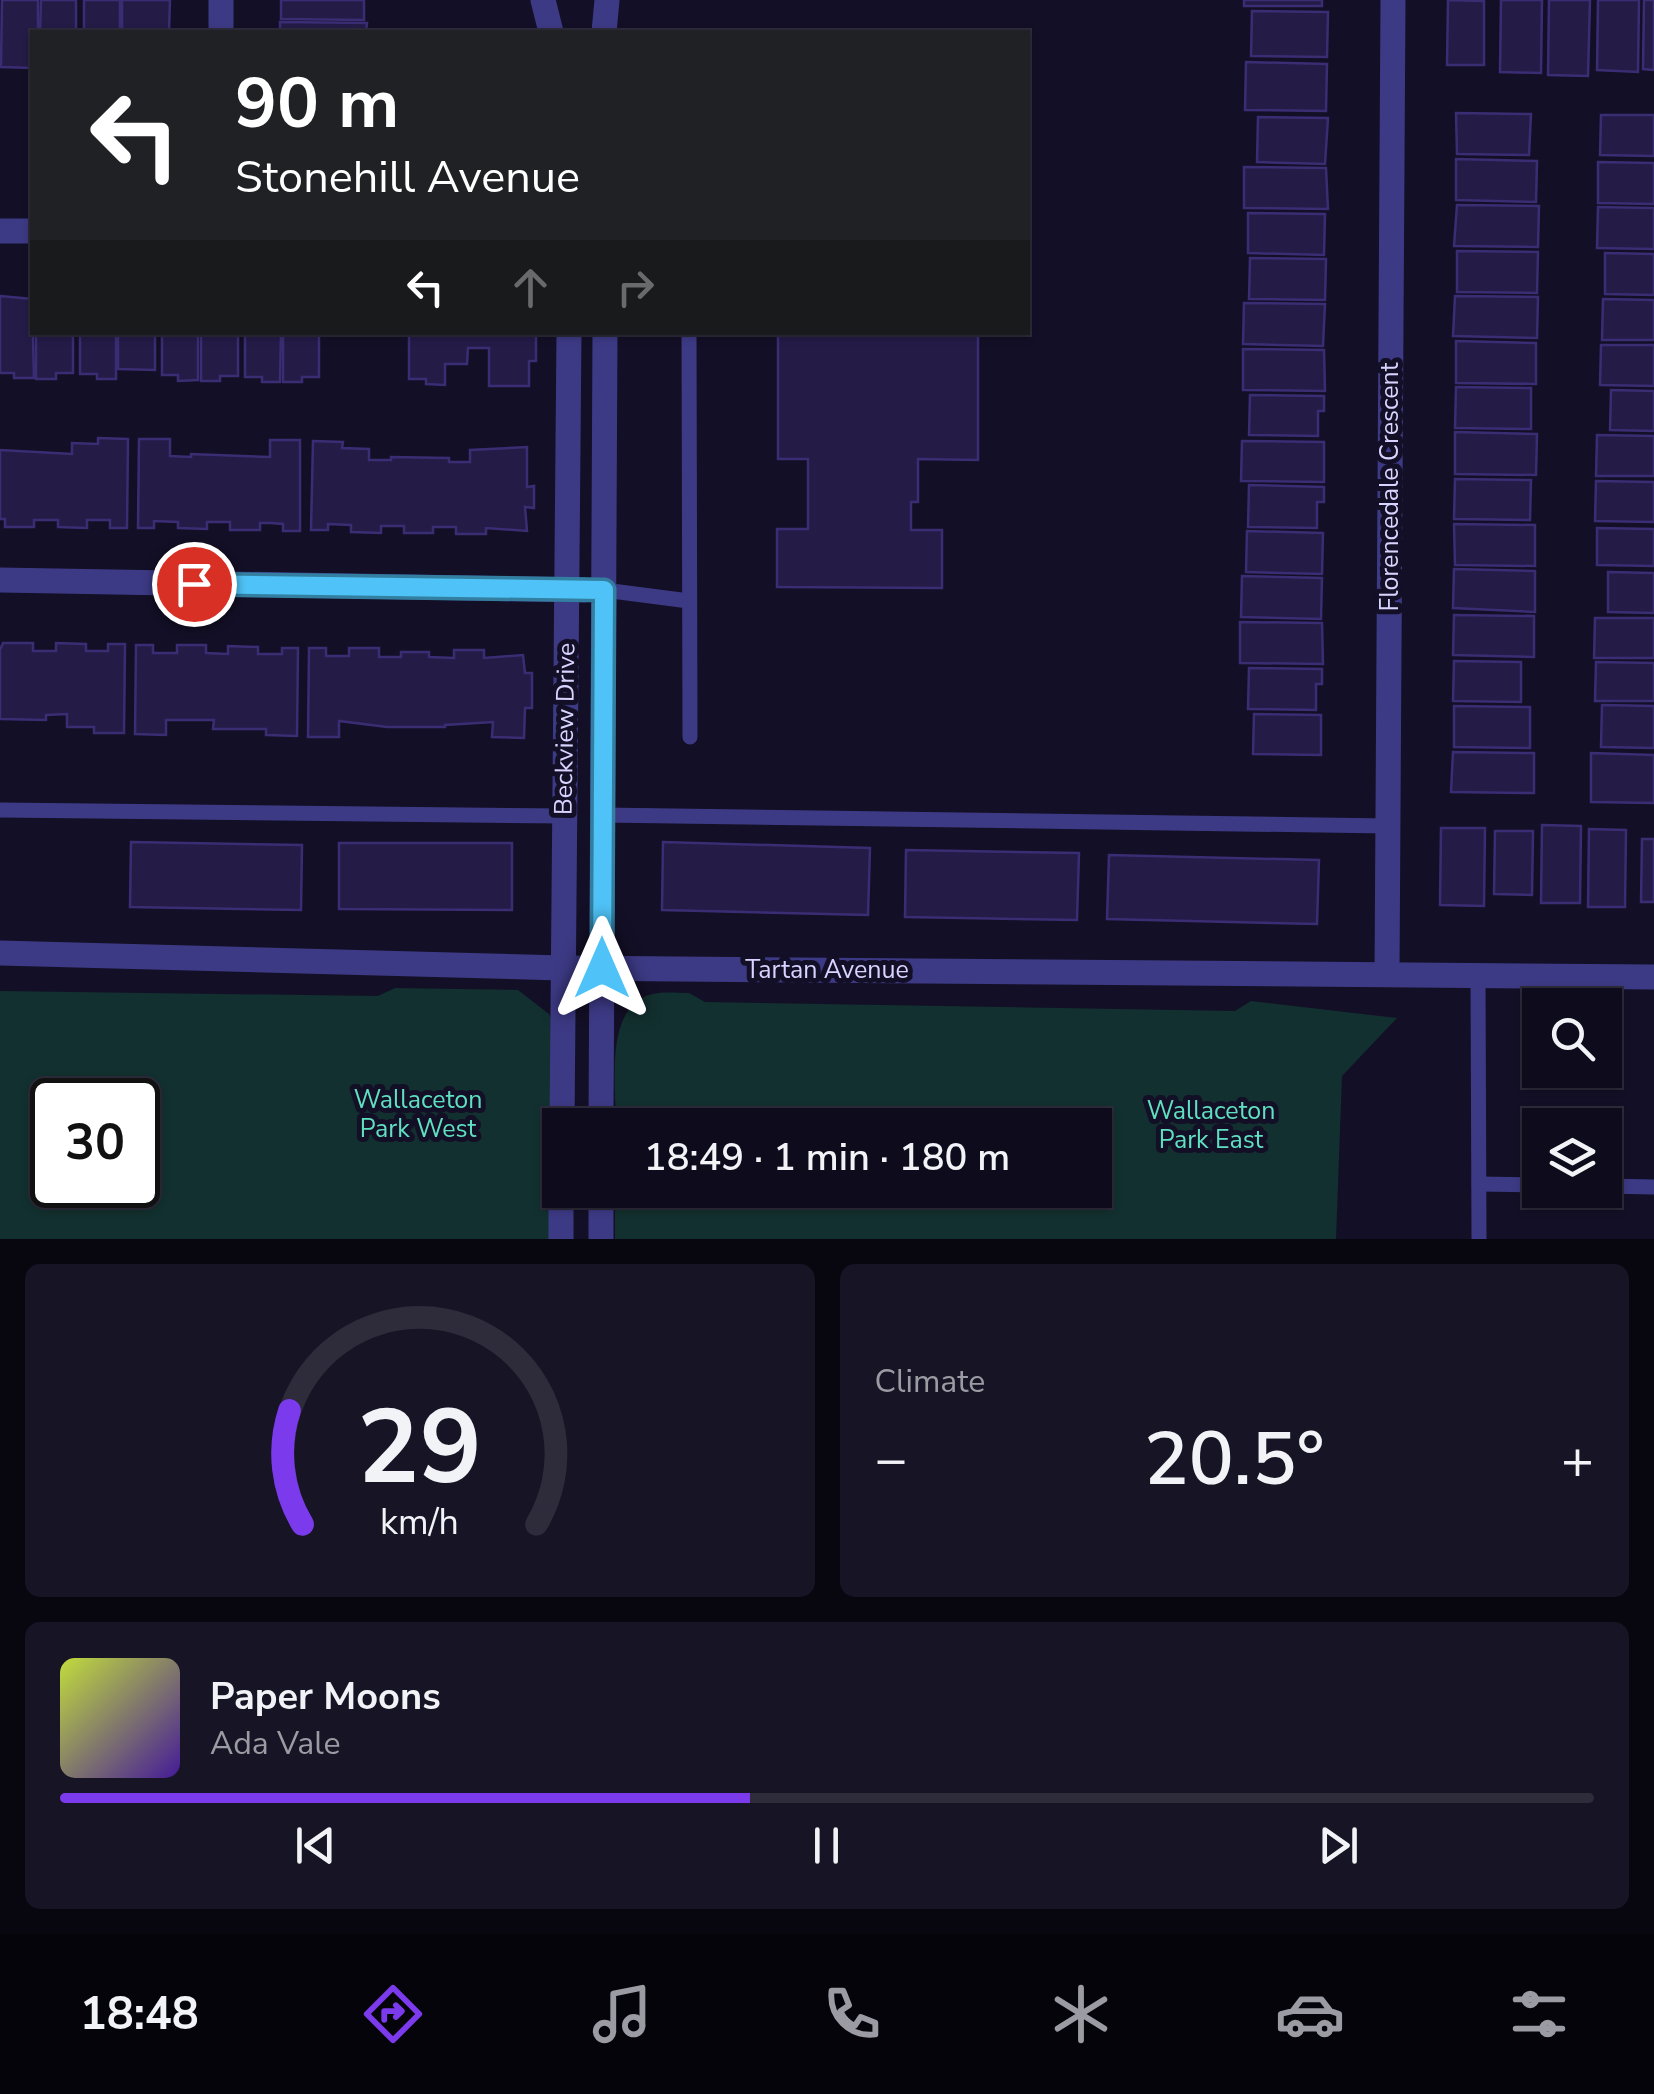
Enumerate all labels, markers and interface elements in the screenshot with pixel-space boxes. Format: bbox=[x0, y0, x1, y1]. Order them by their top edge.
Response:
text: 90 m bbox=[235, 56, 399, 152]
icon: left bbox=[70, 70, 200, 200]
text: Stonehill Avenue bbox=[235, 147, 580, 208]
icon: left bbox=[398, 260, 453, 315]
icon: ahead bbox=[503, 260, 558, 315]
icon: right bbox=[608, 260, 663, 315]
street label: Florencedale Crescent bbox=[1373, 362, 1407, 612]
pin bbox=[152, 542, 237, 627]
icon: arrive bbox=[167, 557, 222, 612]
street label: Beckview Drive bbox=[546, 643, 584, 815]
position arrow bbox=[550, 916, 654, 1020]
street label: Tartan Avenue bbox=[745, 953, 909, 987]
map controls bbox=[1522, 988, 1622, 1208]
button: search bbox=[1522, 988, 1622, 1088]
speed limit sign: 30 bbox=[30, 1078, 160, 1208]
park label: Wallaceton Park West bbox=[354, 1083, 482, 1146]
park label: Wallaceton Park East bbox=[1147, 1094, 1275, 1157]
button: layers bbox=[1522, 1108, 1622, 1208]
text: 18:49 · 1 min · 180 m bbox=[644, 1132, 1010, 1183]
text: Climate bbox=[875, 1360, 985, 1403]
text: 29 bbox=[357, 1377, 482, 1519]
text: 20.5° bbox=[1144, 1408, 1325, 1510]
text: − bbox=[875, 1422, 908, 1497]
text: + bbox=[1561, 1422, 1594, 1497]
text: km/h bbox=[380, 1498, 459, 1547]
text: Paper Moons bbox=[210, 1671, 441, 1722]
text: Ada Vale bbox=[210, 1722, 341, 1765]
icon: previous bbox=[288, 1818, 343, 1873]
icon: pause bbox=[799, 1818, 854, 1873]
icon: next bbox=[1311, 1818, 1366, 1873]
icon: directions bbox=[358, 1979, 428, 2049]
icon: music bbox=[587, 1979, 657, 2049]
icon: phone bbox=[817, 1979, 887, 2049]
icon: climate bbox=[1046, 1979, 1116, 2049]
icon: car bbox=[1275, 1979, 1345, 2049]
icon: filters bbox=[1504, 1979, 1574, 2049]
text: 18:48 bbox=[80, 1984, 199, 2045]

